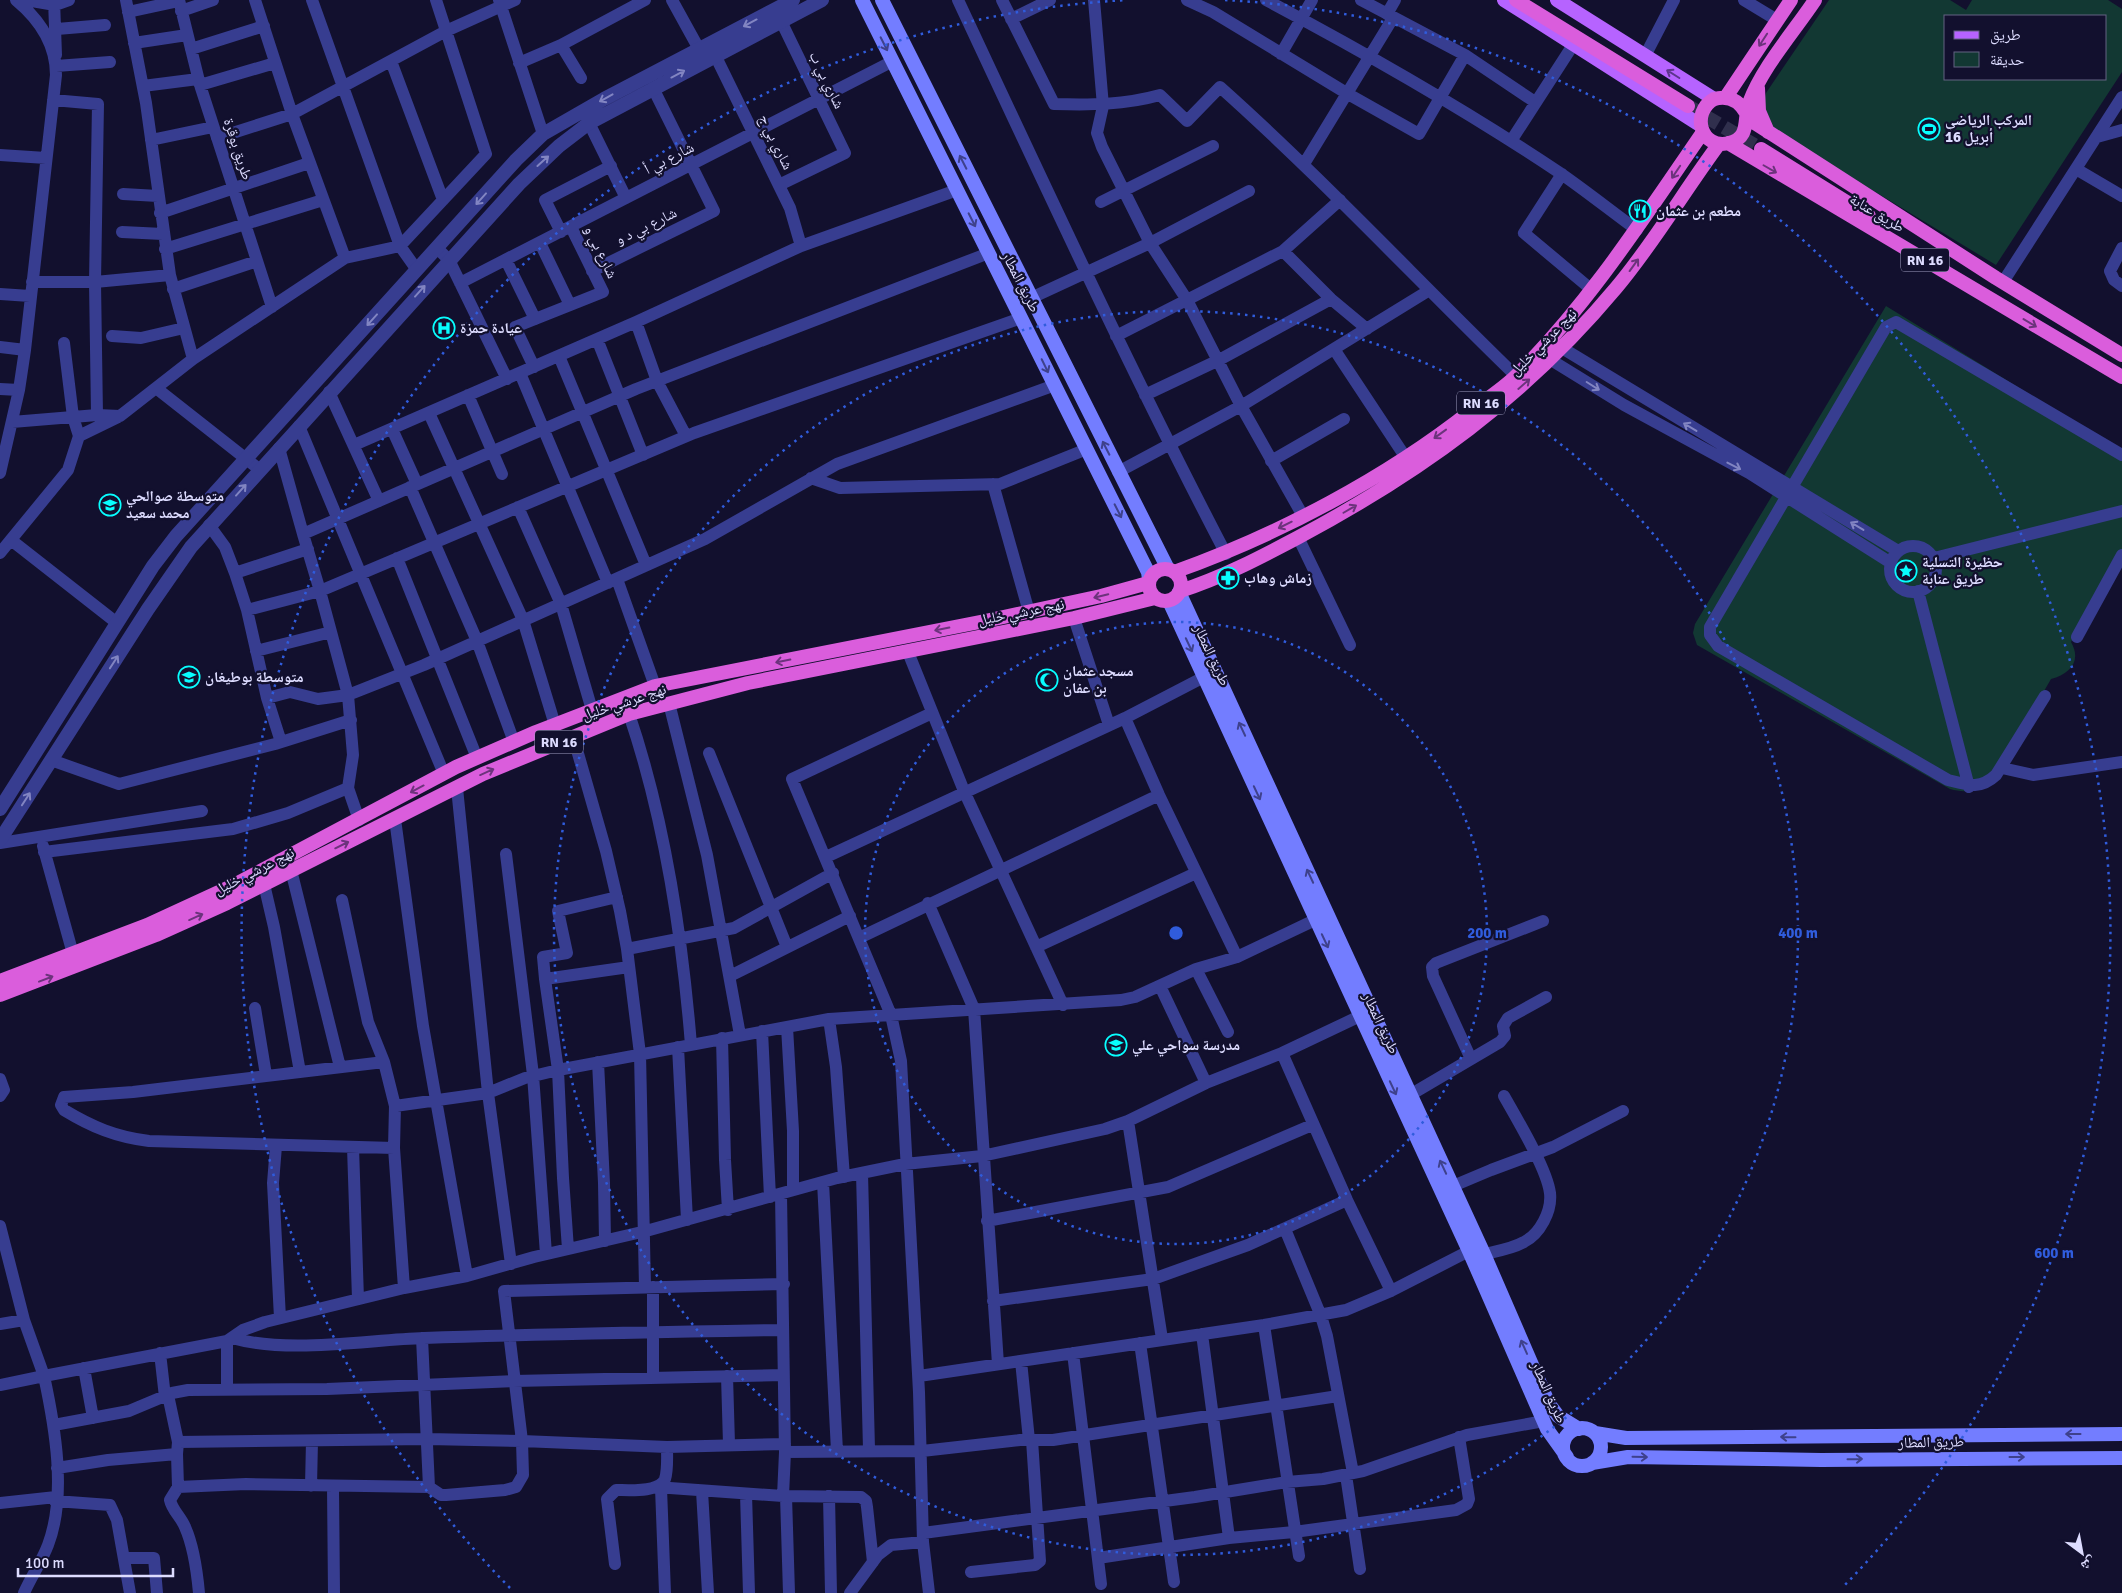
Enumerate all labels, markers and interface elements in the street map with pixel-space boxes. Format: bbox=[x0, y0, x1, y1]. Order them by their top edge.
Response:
legend bbox=[1944, 15, 2107, 80]
one-way arrow bbox=[743, 18, 758, 28]
text: طريق bbox=[1990, 26, 2021, 45]
one-way arrow bbox=[1758, 33, 1768, 47]
one-way arrow bbox=[879, 36, 889, 51]
street label: شاري بي ب bbox=[803, 48, 849, 113]
text: حديقة bbox=[1990, 51, 2025, 69]
one-way arrow bbox=[1666, 68, 1680, 78]
one-way arrow bbox=[670, 69, 685, 78]
one-way arrow bbox=[599, 94, 614, 103]
street label: شاري بي ج bbox=[752, 111, 797, 174]
place label: المركب الرياضي 16 أبريل bbox=[1945, 111, 2032, 146]
street label: طريق بوقرة bbox=[219, 116, 256, 182]
sports icon: المركب الرياضي 16 أبريل bbox=[1917, 117, 1941, 141]
street label: شارع بي أ bbox=[641, 138, 698, 181]
one-way arrow bbox=[536, 155, 549, 166]
one-way arrow bbox=[958, 155, 967, 170]
one-way arrow bbox=[1763, 164, 1777, 174]
one-way arrow bbox=[1670, 165, 1681, 179]
street label: طريق عنابة bbox=[1846, 190, 1908, 237]
one-way arrow bbox=[475, 193, 487, 206]
restaurant icon: مطعم بن عثمان bbox=[1628, 199, 1652, 223]
place label: مطعم بن عثمان bbox=[1656, 202, 1741, 221]
street label: شارع بي د و bbox=[612, 203, 681, 251]
one-way arrow bbox=[968, 212, 977, 227]
street label: شارع بي و bbox=[578, 223, 622, 283]
street label: طريق المطار bbox=[997, 248, 1044, 316]
road number: RN 16 bbox=[1901, 248, 1949, 272]
one-way arrow bbox=[1628, 259, 1639, 272]
one-way arrow bbox=[414, 285, 426, 298]
street label: نهج عرشي خليل bbox=[1506, 305, 1582, 381]
one-way arrow bbox=[366, 313, 378, 326]
hospital icon: عيادة حمزة bbox=[432, 316, 456, 340]
place label: عيادة حمزة bbox=[460, 319, 522, 337]
one-way arrow bbox=[2023, 319, 2037, 329]
one-way arrow bbox=[1040, 358, 1050, 373]
one-way arrow bbox=[1518, 379, 1531, 390]
one-way arrow bbox=[1585, 381, 1599, 391]
road number: RN 16 bbox=[1457, 392, 1505, 414]
one-way arrow bbox=[1684, 421, 1698, 431]
one-way arrow bbox=[1433, 429, 1447, 439]
one-way arrow bbox=[1101, 441, 1110, 456]
one-way arrow bbox=[1727, 461, 1742, 471]
one-way arrow bbox=[235, 483, 247, 496]
place label: متوسطة صوالحي محمد سعيد bbox=[126, 487, 224, 522]
school or university icon: متوسطة صوالحي محمد سعيد bbox=[98, 493, 122, 517]
one-way arrow bbox=[1114, 503, 1123, 518]
one-way arrow bbox=[1342, 503, 1356, 513]
one-way arrow bbox=[1278, 521, 1293, 530]
one-way arrow bbox=[1850, 521, 1864, 531]
place label: حظيرة التسلية طريق عنابة bbox=[1922, 553, 2003, 588]
place icon: حظيرة التسلية طريق عنابة bbox=[1894, 559, 1918, 583]
pharmacy icon: زماش وهاب bbox=[1216, 566, 1240, 590]
place label: زماش وهاب bbox=[1244, 569, 1312, 587]
one-way arrow bbox=[1094, 592, 1110, 601]
street label: نهج عرشي خليل bbox=[976, 595, 1066, 632]
street label: طريق المطار bbox=[1189, 620, 1234, 689]
one-way arrow bbox=[935, 625, 951, 635]
one-way arrow bbox=[1185, 637, 1195, 652]
one-way arrow bbox=[109, 656, 119, 670]
one-way arrow bbox=[775, 657, 791, 666]
place label: مسجد عثمان بن عفان bbox=[1063, 662, 1134, 697]
school or university icon: متوسطة بوطيغان bbox=[177, 665, 201, 689]
place label: متوسطة بوطيغان bbox=[205, 668, 304, 686]
mosque icon: مسجد عثمان بن عفان bbox=[1035, 668, 1059, 692]
street label: نهج عرشي خليل bbox=[579, 680, 669, 727]
one-way arrow bbox=[1237, 721, 1247, 736]
road number: RN 16 bbox=[535, 730, 583, 754]
one-way arrow bbox=[479, 767, 494, 777]
one-way arrow bbox=[410, 784, 424, 794]
one-way arrow bbox=[1253, 785, 1263, 800]
one-way arrow bbox=[21, 792, 31, 806]
one-way arrow bbox=[334, 840, 349, 850]
street label: نهج عرشي خليل bbox=[211, 843, 298, 901]
one-way arrow bbox=[1304, 869, 1314, 884]
one-way arrow bbox=[188, 912, 203, 922]
centre of rings bbox=[1167, 924, 1185, 942]
text: 200 m bbox=[1467, 924, 1507, 942]
text: 400 m bbox=[1778, 924, 1818, 942]
one-way arrow bbox=[1320, 933, 1330, 948]
one-way arrow bbox=[38, 973, 53, 983]
street label: طريق المطار bbox=[1358, 988, 1403, 1057]
school or university icon: مدرسة سواحي علي bbox=[1104, 1033, 1128, 1057]
place label: مدرسة سواحي علي bbox=[1132, 1036, 1240, 1057]
one-way arrow bbox=[1389, 1080, 1399, 1095]
one-way arrow bbox=[1438, 1160, 1448, 1175]
text: 600 m bbox=[2034, 1244, 2074, 1262]
one-way arrow bbox=[1519, 1340, 1529, 1355]
street label: طريق المطار bbox=[1526, 1357, 1571, 1426]
one-way arrow bbox=[2066, 1429, 2082, 1439]
one-way arrow bbox=[1781, 1432, 1797, 1442]
street label: طريق المطار bbox=[1897, 1432, 1964, 1453]
one-way arrow bbox=[2008, 1452, 2025, 1462]
one-way arrow bbox=[1631, 1453, 1647, 1462]
one-way arrow bbox=[1846, 1454, 1862, 1464]
north arrow bbox=[2057, 1528, 2107, 1578]
scale bar bbox=[18, 1546, 172, 1578]
text: ش bbox=[2078, 1552, 2099, 1575]
text: 100 m bbox=[25, 1554, 65, 1572]

